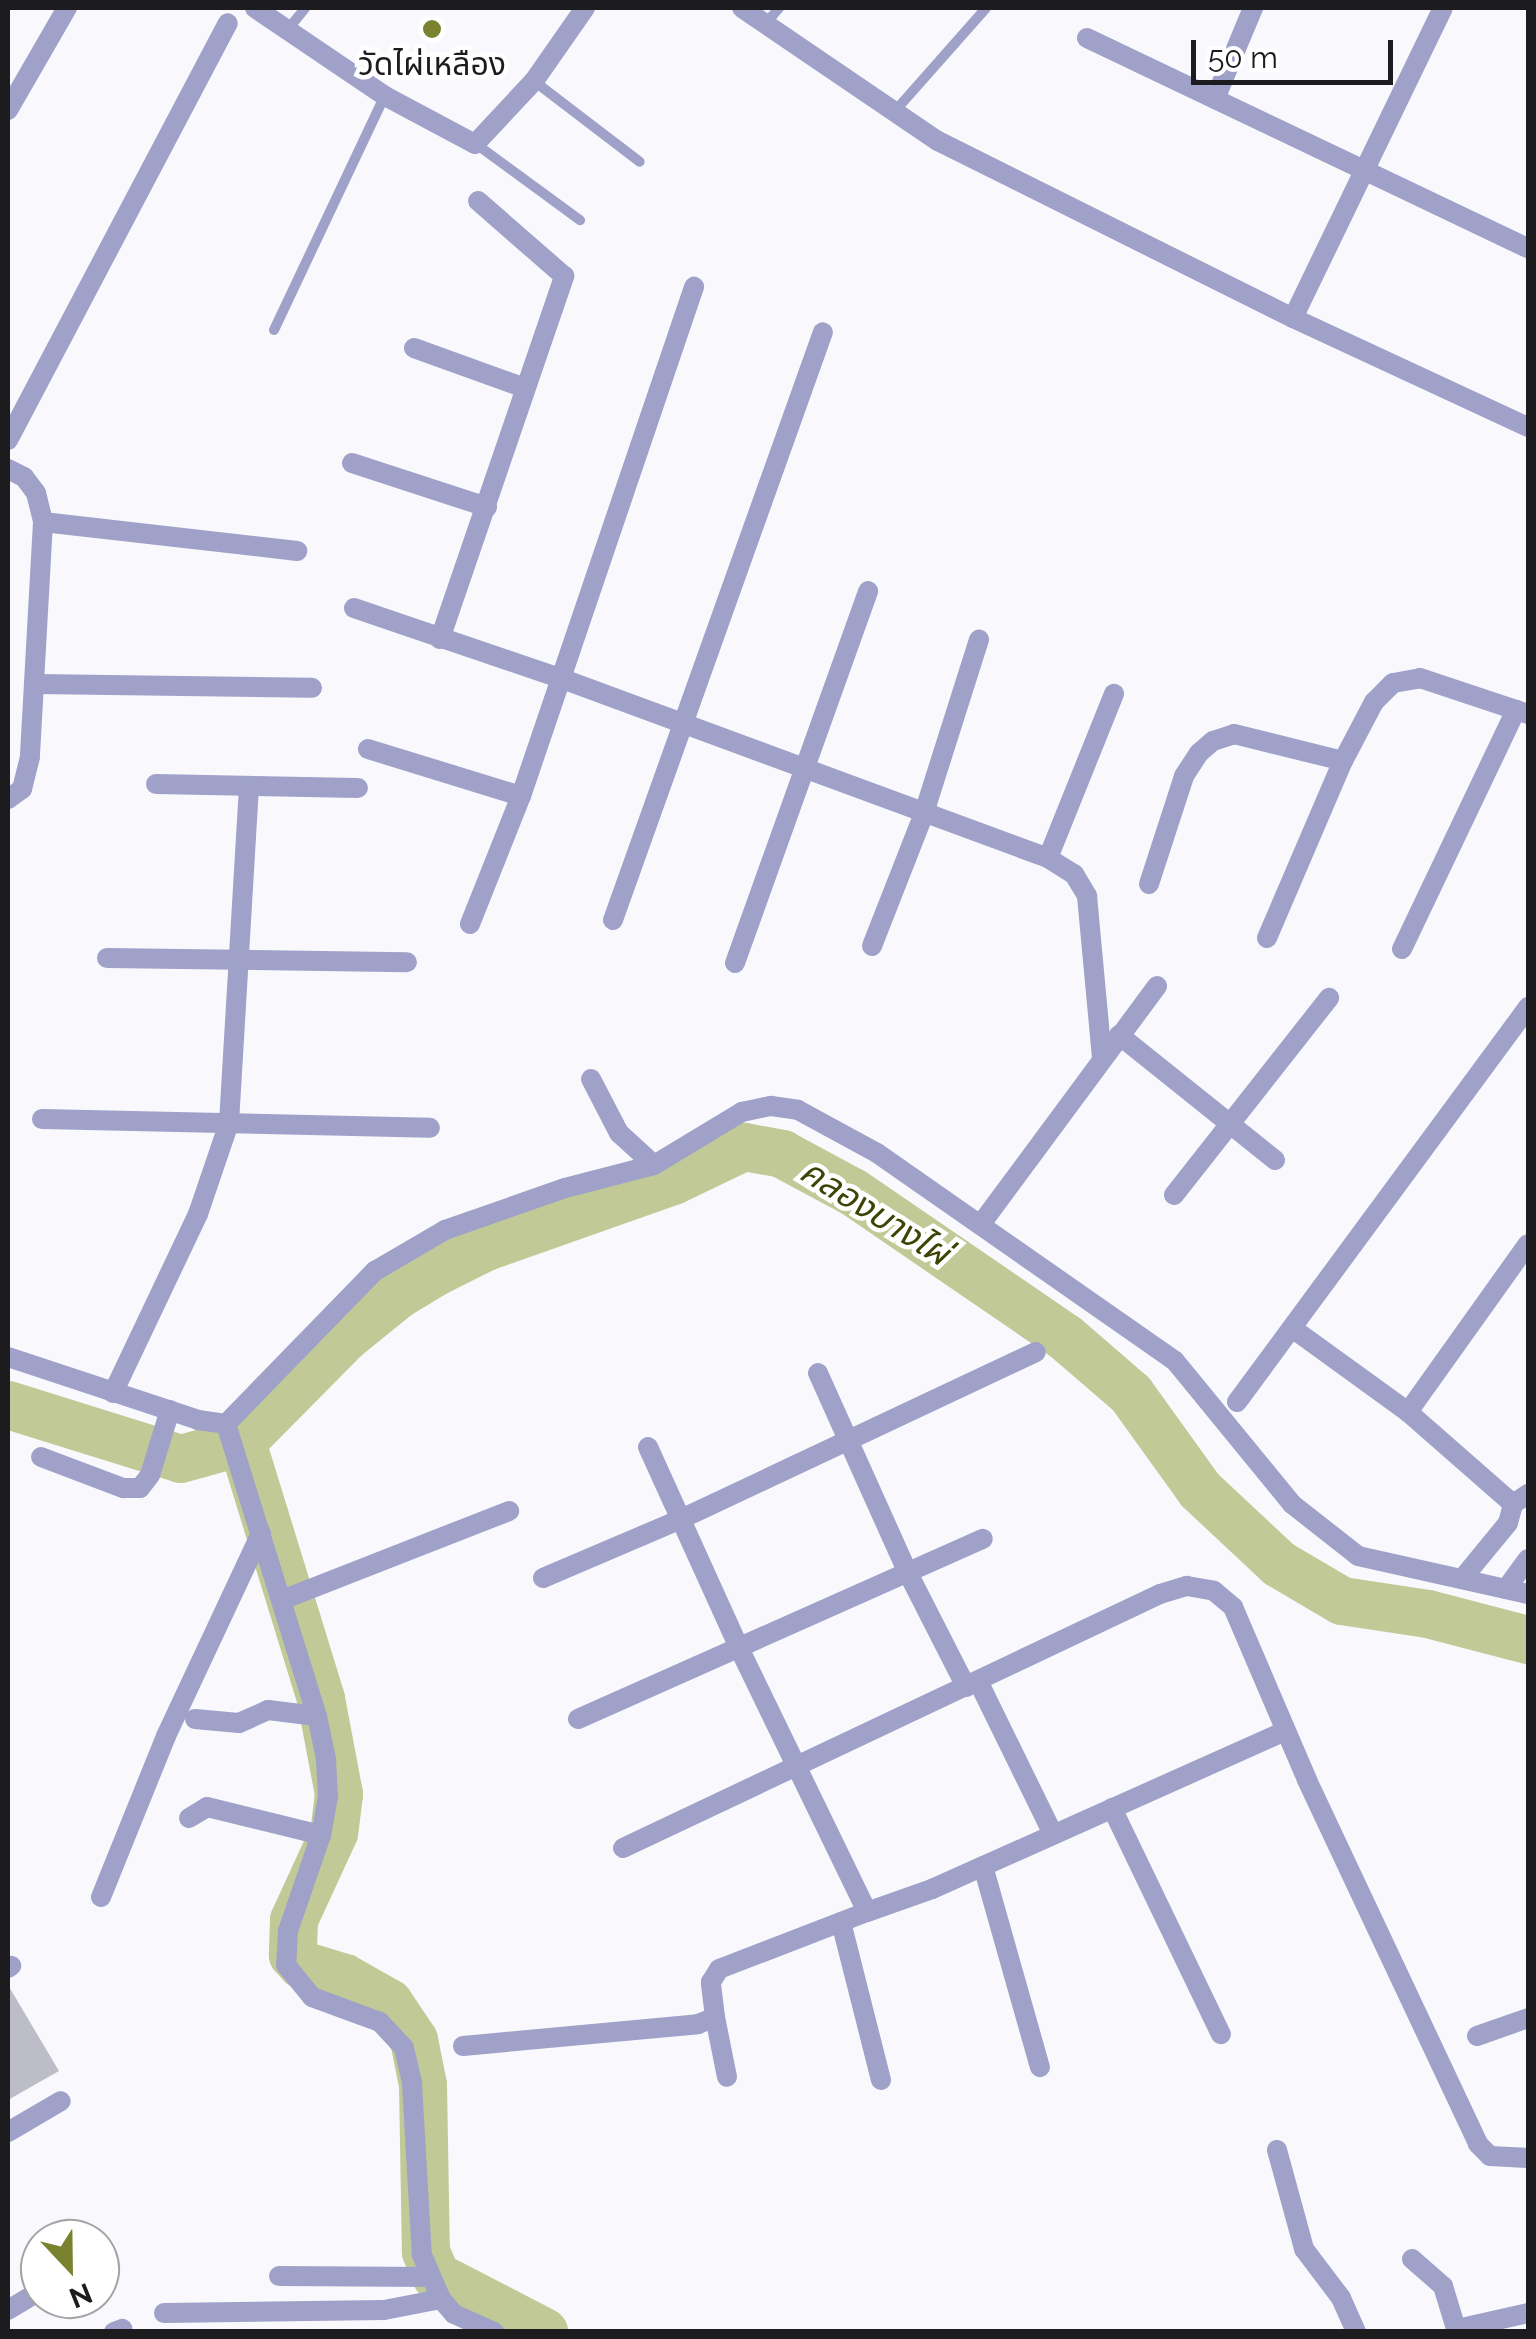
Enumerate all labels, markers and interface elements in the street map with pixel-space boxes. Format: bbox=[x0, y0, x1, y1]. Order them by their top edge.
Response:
marker: วัดไผ่เหลือง bbox=[421, 18, 443, 40]
scale bar bbox=[1196, 20, 1398, 82]
text: 50 m bbox=[1208, 40, 1278, 75]
place label: วัดไผ่เหลือง bbox=[358, 45, 506, 83]
water label: คลองบางไผ่ bbox=[793, 1150, 957, 1274]
north arrow bbox=[20, 2219, 120, 2319]
text: N bbox=[65, 2276, 97, 2315]

